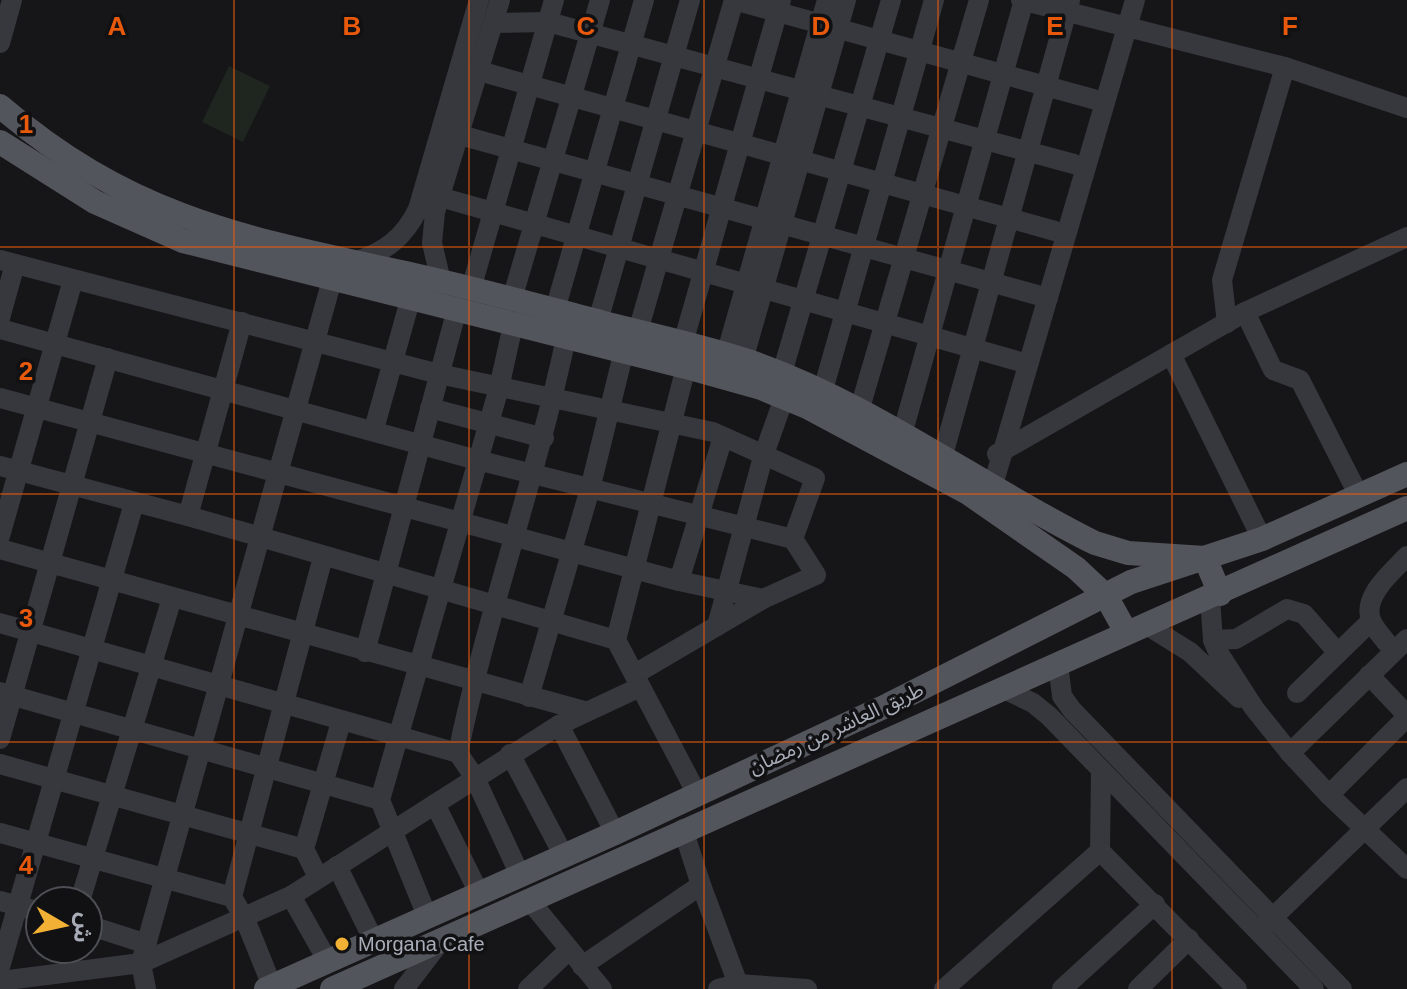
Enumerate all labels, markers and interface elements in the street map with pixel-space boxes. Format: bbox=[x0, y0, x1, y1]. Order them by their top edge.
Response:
text: A bbox=[108, 11, 127, 41]
text: B bbox=[343, 11, 361, 41]
text: C bbox=[577, 11, 596, 41]
text: D bbox=[812, 11, 830, 41]
text: E bbox=[1046, 11, 1064, 41]
text: F bbox=[1282, 11, 1298, 41]
text: 1 bbox=[19, 109, 33, 139]
text: 2 bbox=[19, 356, 33, 386]
text: 3 bbox=[19, 603, 33, 633]
street label: طريق العاشر من رمضان bbox=[745, 678, 928, 780]
text: 4 bbox=[19, 850, 34, 880]
north arrow bbox=[24, 885, 104, 965]
text: ش bbox=[69, 911, 98, 945]
place label: Morgana Cafe bbox=[358, 933, 485, 955]
marker: Morgana Cafe bbox=[333, 935, 351, 953]

